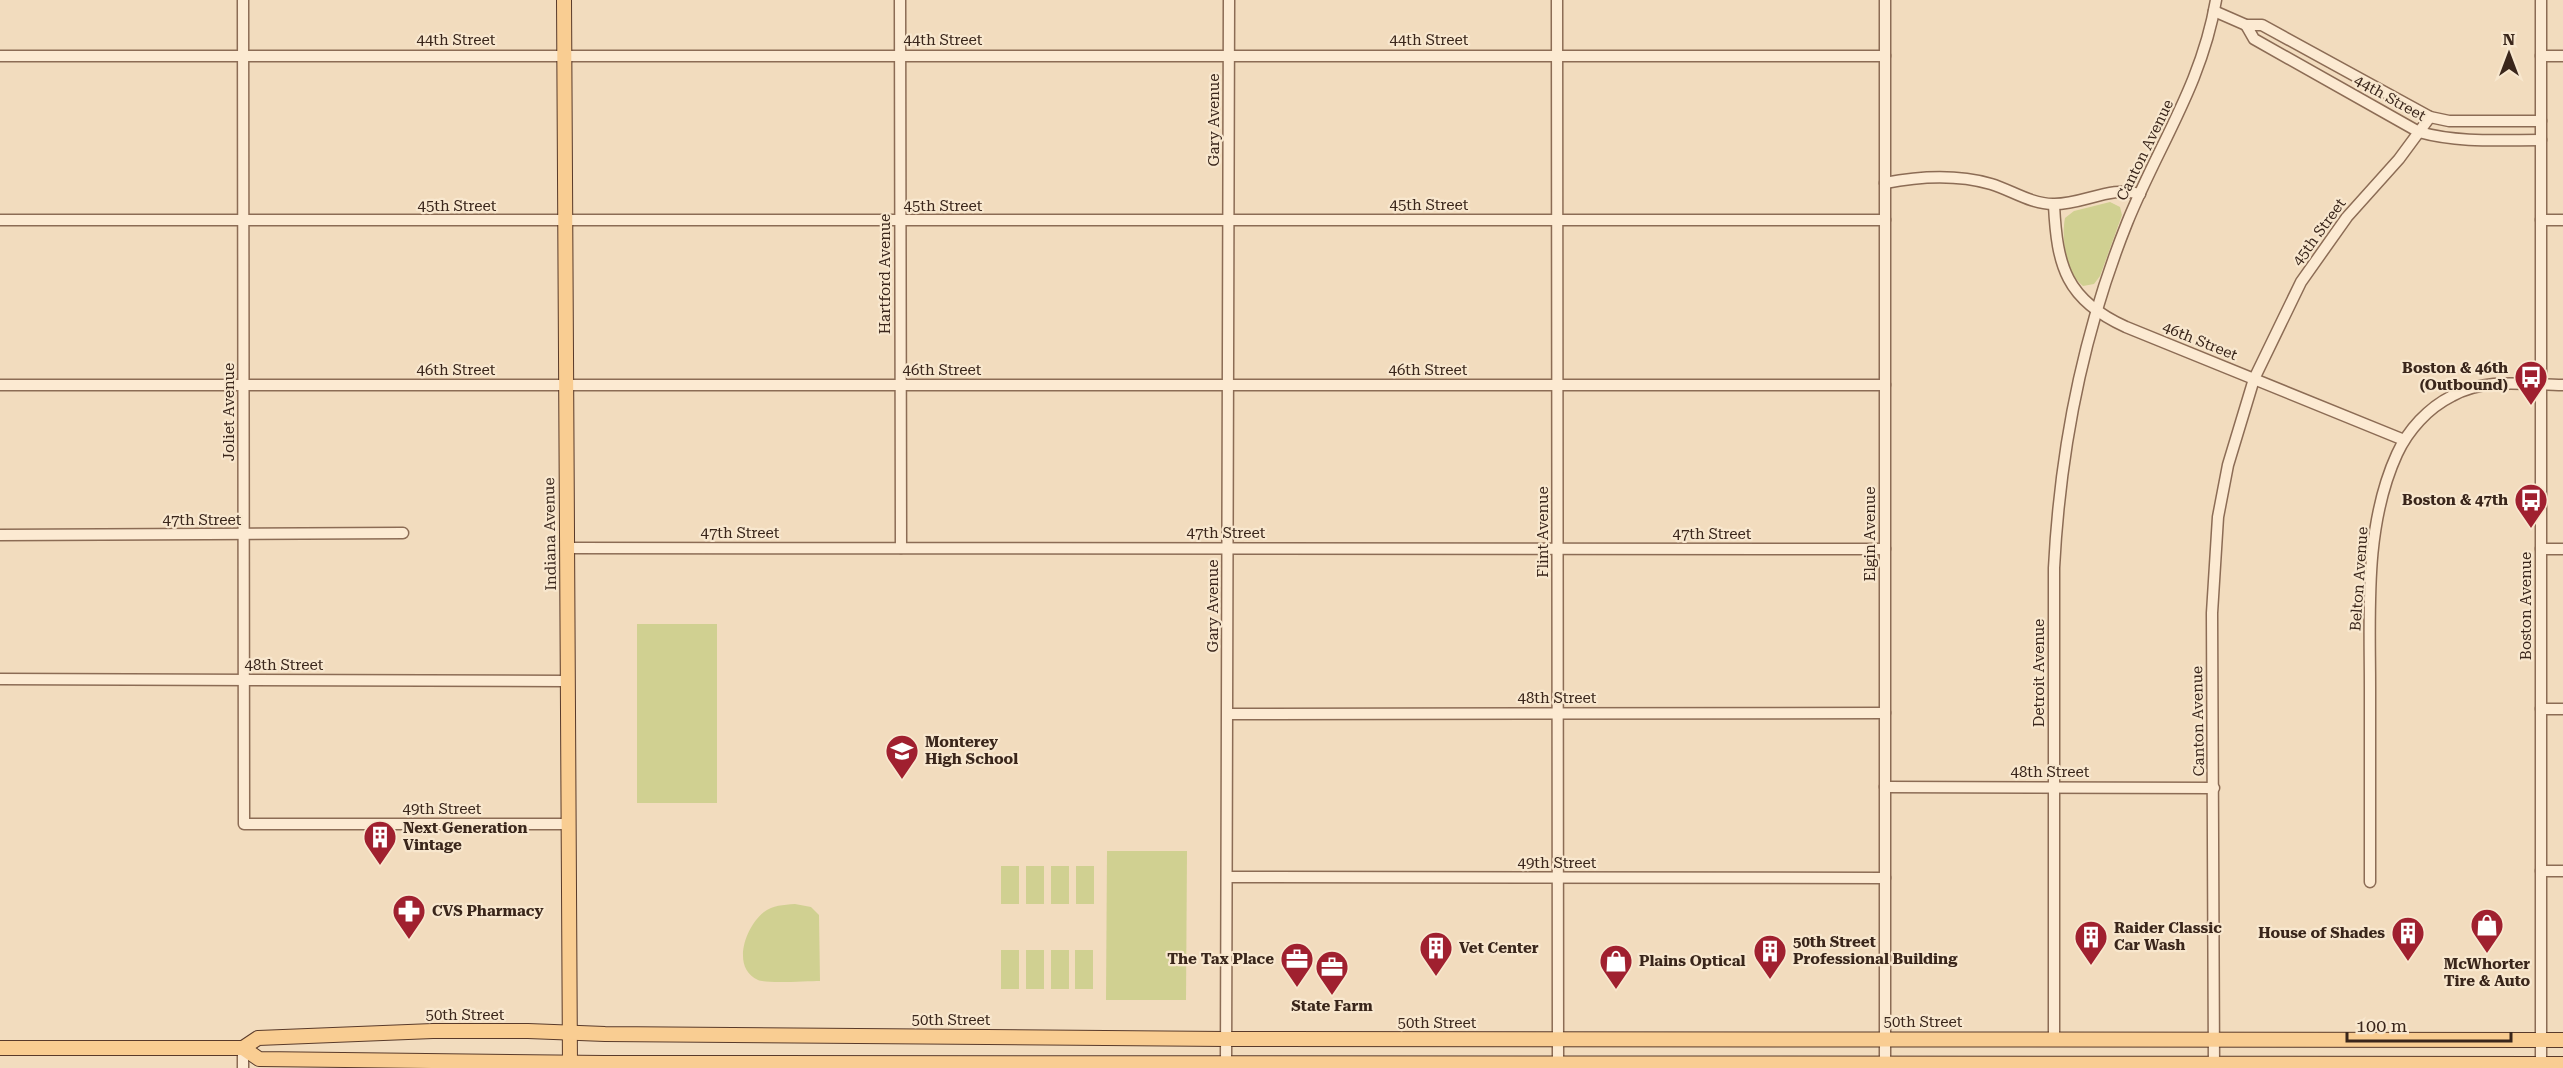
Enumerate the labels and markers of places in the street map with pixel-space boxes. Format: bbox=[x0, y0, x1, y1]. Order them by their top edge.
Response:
place label: Boston & 46th (Outbound) bbox=[2402, 359, 2508, 394]
bus stop icon: Boston & 46th (Outbound) bbox=[2513, 359, 2549, 406]
bus stop icon: Boston & 47th bbox=[2513, 482, 2549, 529]
place label: Boston & 47th bbox=[2402, 491, 2508, 509]
school or university icon: Monterey High School bbox=[884, 733, 920, 780]
place label: Monterey High School bbox=[925, 733, 1018, 768]
building icon: Next Generation Vintage bbox=[362, 819, 398, 866]
place label: Next Generation Vintage bbox=[403, 819, 528, 854]
pharmacy icon: CVS Pharmacy bbox=[391, 893, 427, 940]
place label: CVS Pharmacy bbox=[432, 902, 544, 920]
shop icon: McWhorter Tire & Auto bbox=[2469, 907, 2505, 954]
building icon: House of Shades bbox=[2390, 915, 2426, 962]
building icon: Raider Classic Car Wash bbox=[2073, 919, 2109, 966]
place label: Raider Classic Car Wash bbox=[2114, 919, 2222, 954]
place label: House of Shades bbox=[2258, 924, 2385, 942]
building icon: Vet Center bbox=[1418, 930, 1454, 977]
building icon: 50th Street Professional Building bbox=[1752, 933, 1788, 980]
place label: 50th Street Professional Building bbox=[1793, 933, 1958, 968]
place label: Vet Center bbox=[1459, 939, 1539, 957]
office icon: The Tax Place bbox=[1279, 941, 1315, 988]
shop icon: Plains Optical bbox=[1598, 943, 1634, 990]
office icon: State Farm bbox=[1314, 949, 1350, 996]
place label: The Tax Place bbox=[1167, 950, 1274, 968]
place label: Plains Optical bbox=[1639, 952, 1746, 970]
place label: McWhorter Tire & Auto bbox=[2444, 955, 2531, 990]
place label: State Farm bbox=[1291, 997, 1373, 1015]

